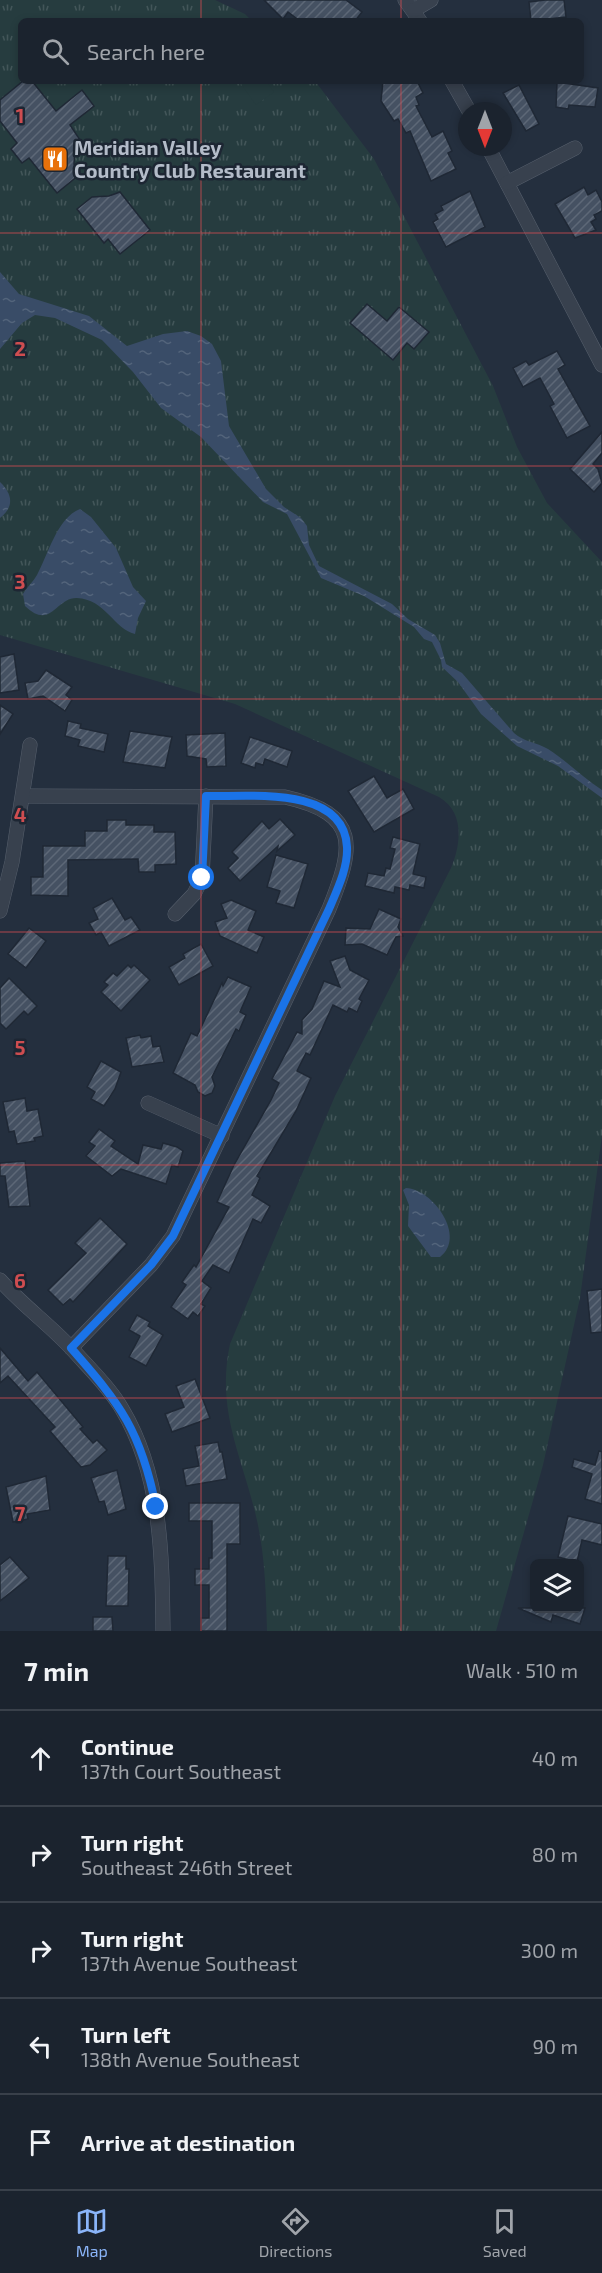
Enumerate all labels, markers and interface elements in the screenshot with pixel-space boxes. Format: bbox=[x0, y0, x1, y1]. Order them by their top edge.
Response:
search box bbox=[18, 18, 584, 84]
icon: search bbox=[39, 35, 72, 68]
text: Search here bbox=[87, 38, 205, 64]
north arrow bbox=[458, 102, 512, 156]
text: 1 bbox=[16, 103, 24, 127]
place label: Meridian Valley Country Club Restaurant bbox=[74, 135, 306, 183]
restaurant icon: Meridian Valley Country Club Restaurant bbox=[40, 144, 70, 174]
text: 2 bbox=[14, 336, 26, 360]
text: 3 bbox=[14, 569, 26, 593]
text: 4 bbox=[14, 802, 27, 826]
route start bbox=[188, 864, 214, 890]
text: 5 bbox=[14, 1035, 26, 1059]
text: 6 bbox=[14, 1268, 26, 1292]
route end bbox=[142, 1493, 168, 1519]
text: 7 bbox=[15, 1501, 26, 1525]
map controls bbox=[530, 1559, 584, 1613]
button: layers bbox=[530, 1559, 584, 1613]
text: 7 min bbox=[24, 1655, 89, 1686]
text: Walk · 510 m bbox=[466, 1658, 578, 1682]
text: Continue bbox=[81, 1733, 174, 1759]
icon: ahead bbox=[24, 1742, 57, 1775]
text: 40 m bbox=[532, 1746, 578, 1770]
text: 137th Court Southeast bbox=[81, 1759, 281, 1783]
text: Turn right bbox=[81, 1829, 183, 1855]
icon: right bbox=[24, 1838, 57, 1871]
text: 80 m bbox=[532, 1842, 578, 1866]
text: Southeast 246th Street bbox=[81, 1855, 292, 1879]
text: Turn right bbox=[81, 1925, 183, 1951]
icon: right bbox=[24, 1934, 57, 1967]
text: 300 m bbox=[521, 1938, 578, 1962]
text: 137th Avenue Southeast bbox=[81, 1951, 298, 1975]
text: Turn left bbox=[81, 2021, 170, 2047]
icon: left bbox=[24, 2030, 57, 2063]
text: 90 m bbox=[533, 2034, 578, 2058]
text: 138th Avenue Southeast bbox=[81, 2047, 300, 2071]
icon: arrive bbox=[24, 2126, 57, 2159]
text: Arrive at destination bbox=[81, 2129, 295, 2155]
tab: Map bbox=[75, 2205, 108, 2260]
tab: Directions bbox=[259, 2205, 332, 2260]
tab: Saved bbox=[483, 2205, 527, 2260]

